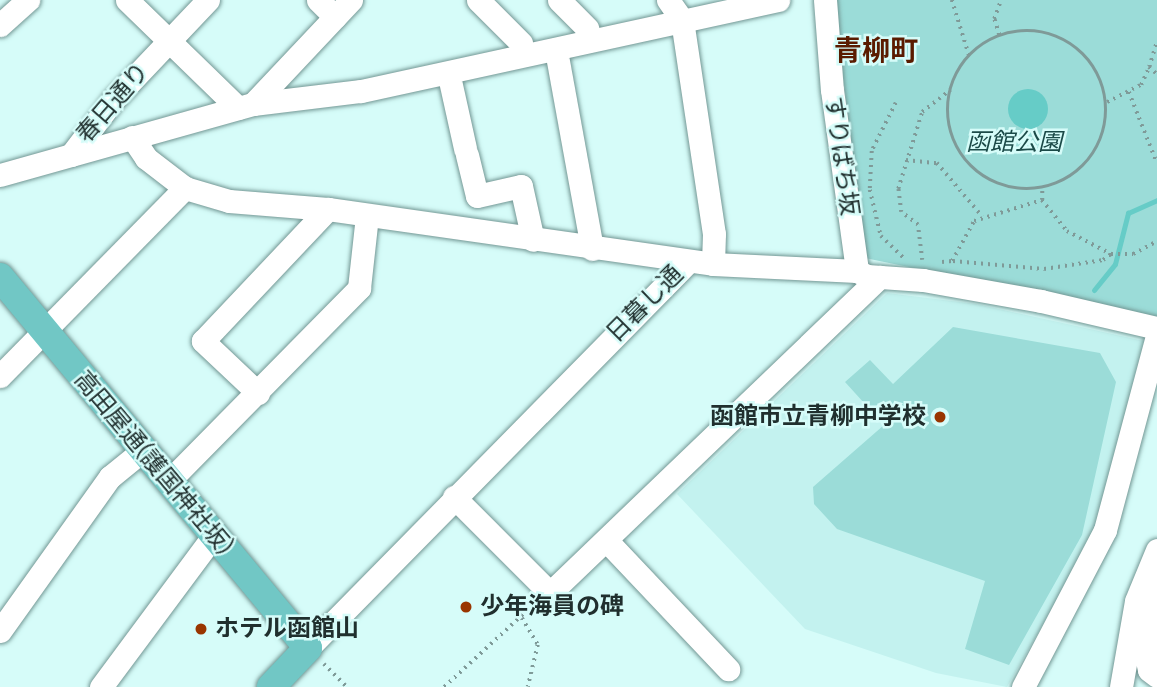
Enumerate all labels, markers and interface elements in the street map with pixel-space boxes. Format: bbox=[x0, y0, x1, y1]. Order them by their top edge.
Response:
district label: 青柳町 bbox=[834, 34, 918, 68]
street label: 春日通り bbox=[71, 57, 155, 149]
street label: すりばち坂 bbox=[818, 95, 864, 217]
park label: 函館公園 bbox=[966, 129, 1062, 157]
street label: 日暮し通 bbox=[601, 260, 689, 348]
street label: 高田屋通(護国神社坂) bbox=[68, 365, 238, 561]
place label: 函館市立青柳中学校 bbox=[710, 403, 926, 431]
marker: 函館市立青柳中学校 bbox=[932, 409, 948, 425]
place label: 少年海員の碑 bbox=[480, 593, 624, 621]
marker: 少年海員の碑 bbox=[458, 599, 474, 615]
place label: ホテル函館山 bbox=[215, 615, 359, 643]
marker: ホテル函館山 bbox=[193, 621, 209, 637]

